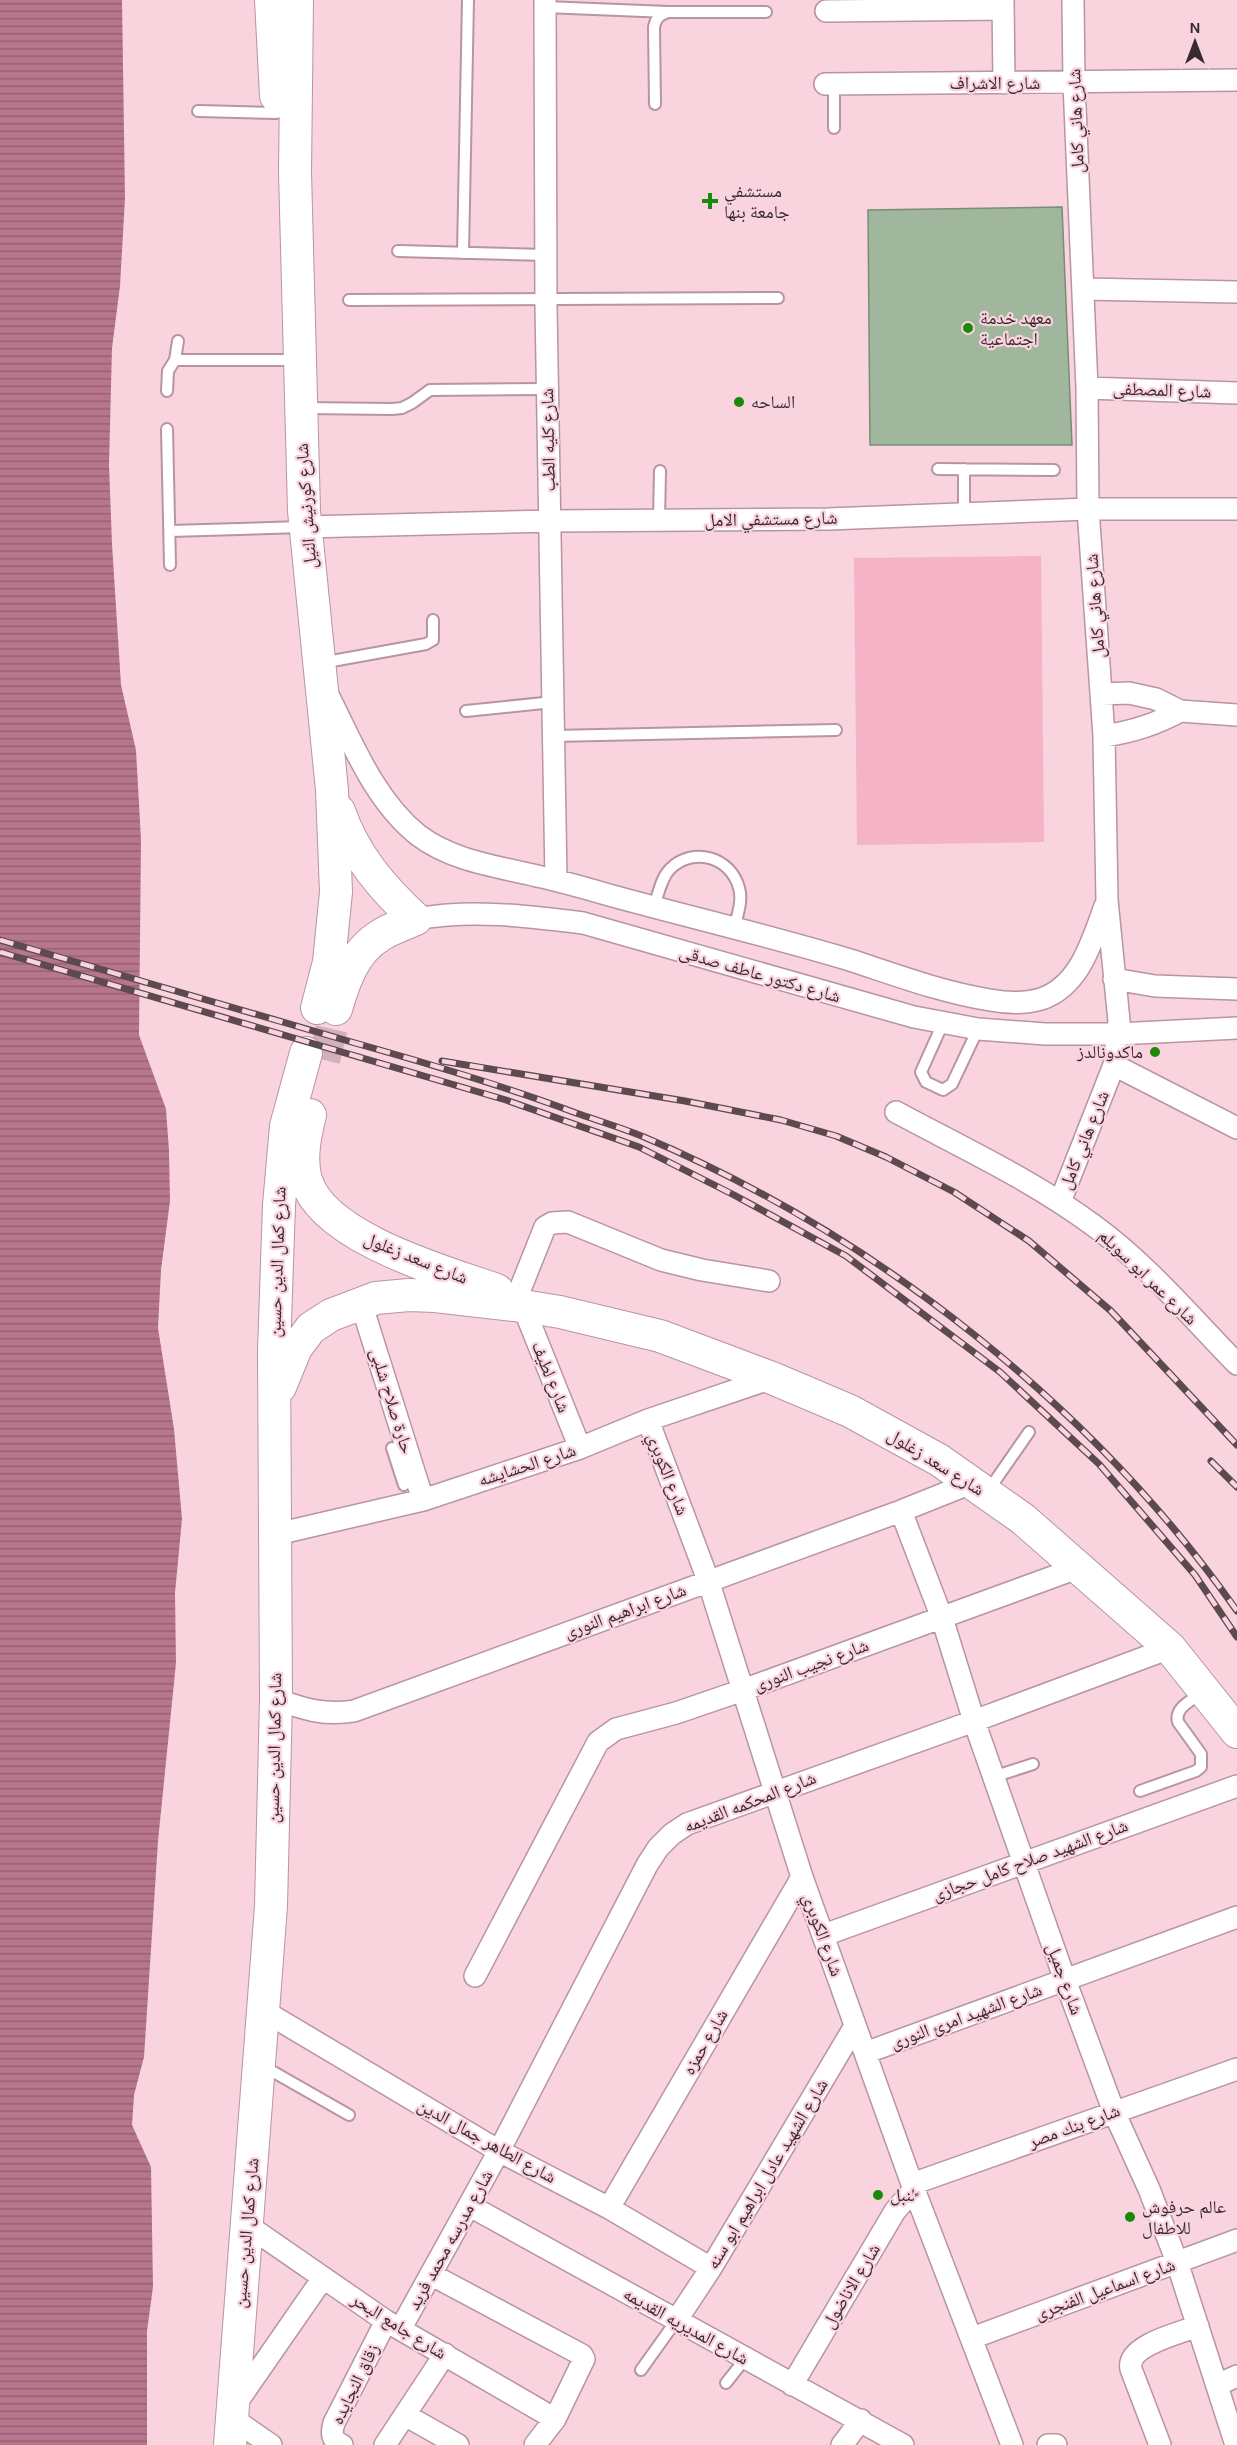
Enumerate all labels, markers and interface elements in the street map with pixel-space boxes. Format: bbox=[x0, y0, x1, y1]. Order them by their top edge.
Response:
north arrow bbox=[1165, 12, 1225, 72]
text: N bbox=[1189, 18, 1201, 37]
street label: شارع هاني كامل bbox=[1063, 68, 1092, 174]
street label: شارع الاشراف bbox=[950, 72, 1040, 94]
place label: مستشفي جامعة بنها bbox=[724, 180, 790, 223]
marker: مستشفي جامعة بنها bbox=[701, 192, 719, 210]
place label: معهد خدمة اجتماعية bbox=[980, 307, 1052, 350]
marker: معهد خدمة اجتماعية bbox=[961, 321, 975, 335]
street label: شارع المصطفى bbox=[1112, 377, 1212, 403]
street label: شارع كليه الطب bbox=[536, 388, 560, 492]
place label: الساحه bbox=[751, 391, 795, 413]
marker: الساحه bbox=[732, 395, 746, 409]
street label: شارع كورنيش النيل bbox=[291, 442, 321, 570]
street label: شارع مستشفي الامل bbox=[704, 507, 838, 535]
street label: شارع هاني كامل bbox=[1080, 553, 1113, 659]
street label: شارع دكتور عاطف صدقى bbox=[677, 940, 843, 1008]
place label: ماكدونالدز bbox=[1076, 1041, 1143, 1063]
marker: ماكدونالدز bbox=[1148, 1045, 1162, 1059]
street label: شارع هاني كامل bbox=[1054, 1087, 1117, 1194]
street label: شارع كمال الدين حسين bbox=[263, 1186, 291, 1338]
street label: شارع عمر ابو سويلم bbox=[1093, 1224, 1202, 1330]
street label: شارع سعد زغلول bbox=[361, 1227, 471, 1289]
street label: شارع لطيف bbox=[527, 1338, 575, 1416]
street label: حارة صلاح شلبى bbox=[365, 1346, 418, 1457]
street label: شارع سعد زغلول bbox=[883, 1423, 989, 1501]
street label: شارع الكوبري bbox=[639, 1430, 694, 1520]
street label: شارع الحشايشه bbox=[475, 1439, 579, 1491]
street label: شارع ابراهيم النورى bbox=[561, 1579, 690, 1644]
street label: شارع نجيب النورى bbox=[751, 1634, 871, 1696]
street label: شارع كمال الدين حسين bbox=[262, 1672, 286, 1824]
street label: شارع المحكمه القديمه bbox=[681, 1767, 819, 1837]
street label: شارع الشهيد صلاح كامل حجازى bbox=[929, 1814, 1131, 1907]
street label: شارع الكوبري bbox=[794, 1891, 848, 1981]
street label: شارع جميل bbox=[1042, 1940, 1088, 2018]
street label: شارع الشهيد امرئ النورى bbox=[887, 1978, 1045, 2054]
street label: شارع حمزه bbox=[677, 2005, 733, 2079]
street label: شارع الشهيد عادل ابراهيم ابو سنه bbox=[701, 2075, 833, 2274]
street label: شارع الطاهر جمال الدين bbox=[414, 2094, 560, 2188]
street label: شارع بنك مصر bbox=[1024, 2099, 1123, 2153]
street label: شارع كمال الدين حسين bbox=[228, 2157, 264, 2309]
street label: شارع مدرسه محمد فريد bbox=[402, 2166, 498, 2314]
place label: لنبل ً bbox=[890, 2184, 919, 2206]
marker: لنبل ً bbox=[871, 2188, 885, 2202]
place label: عالم حرفوش للاطفال bbox=[1142, 2196, 1226, 2239]
marker: عالم حرفوش للاطفال bbox=[1123, 2210, 1137, 2224]
street label: شارع الاناضول bbox=[817, 2240, 885, 2332]
street label: شارع اسماعيل الفنجرى bbox=[1032, 2253, 1178, 2325]
street label: شارع المديريه القديمه bbox=[619, 2282, 753, 2370]
street label: شارع جامع البحر bbox=[346, 2287, 451, 2365]
street label: زقاق النجايده bbox=[326, 2340, 384, 2428]

